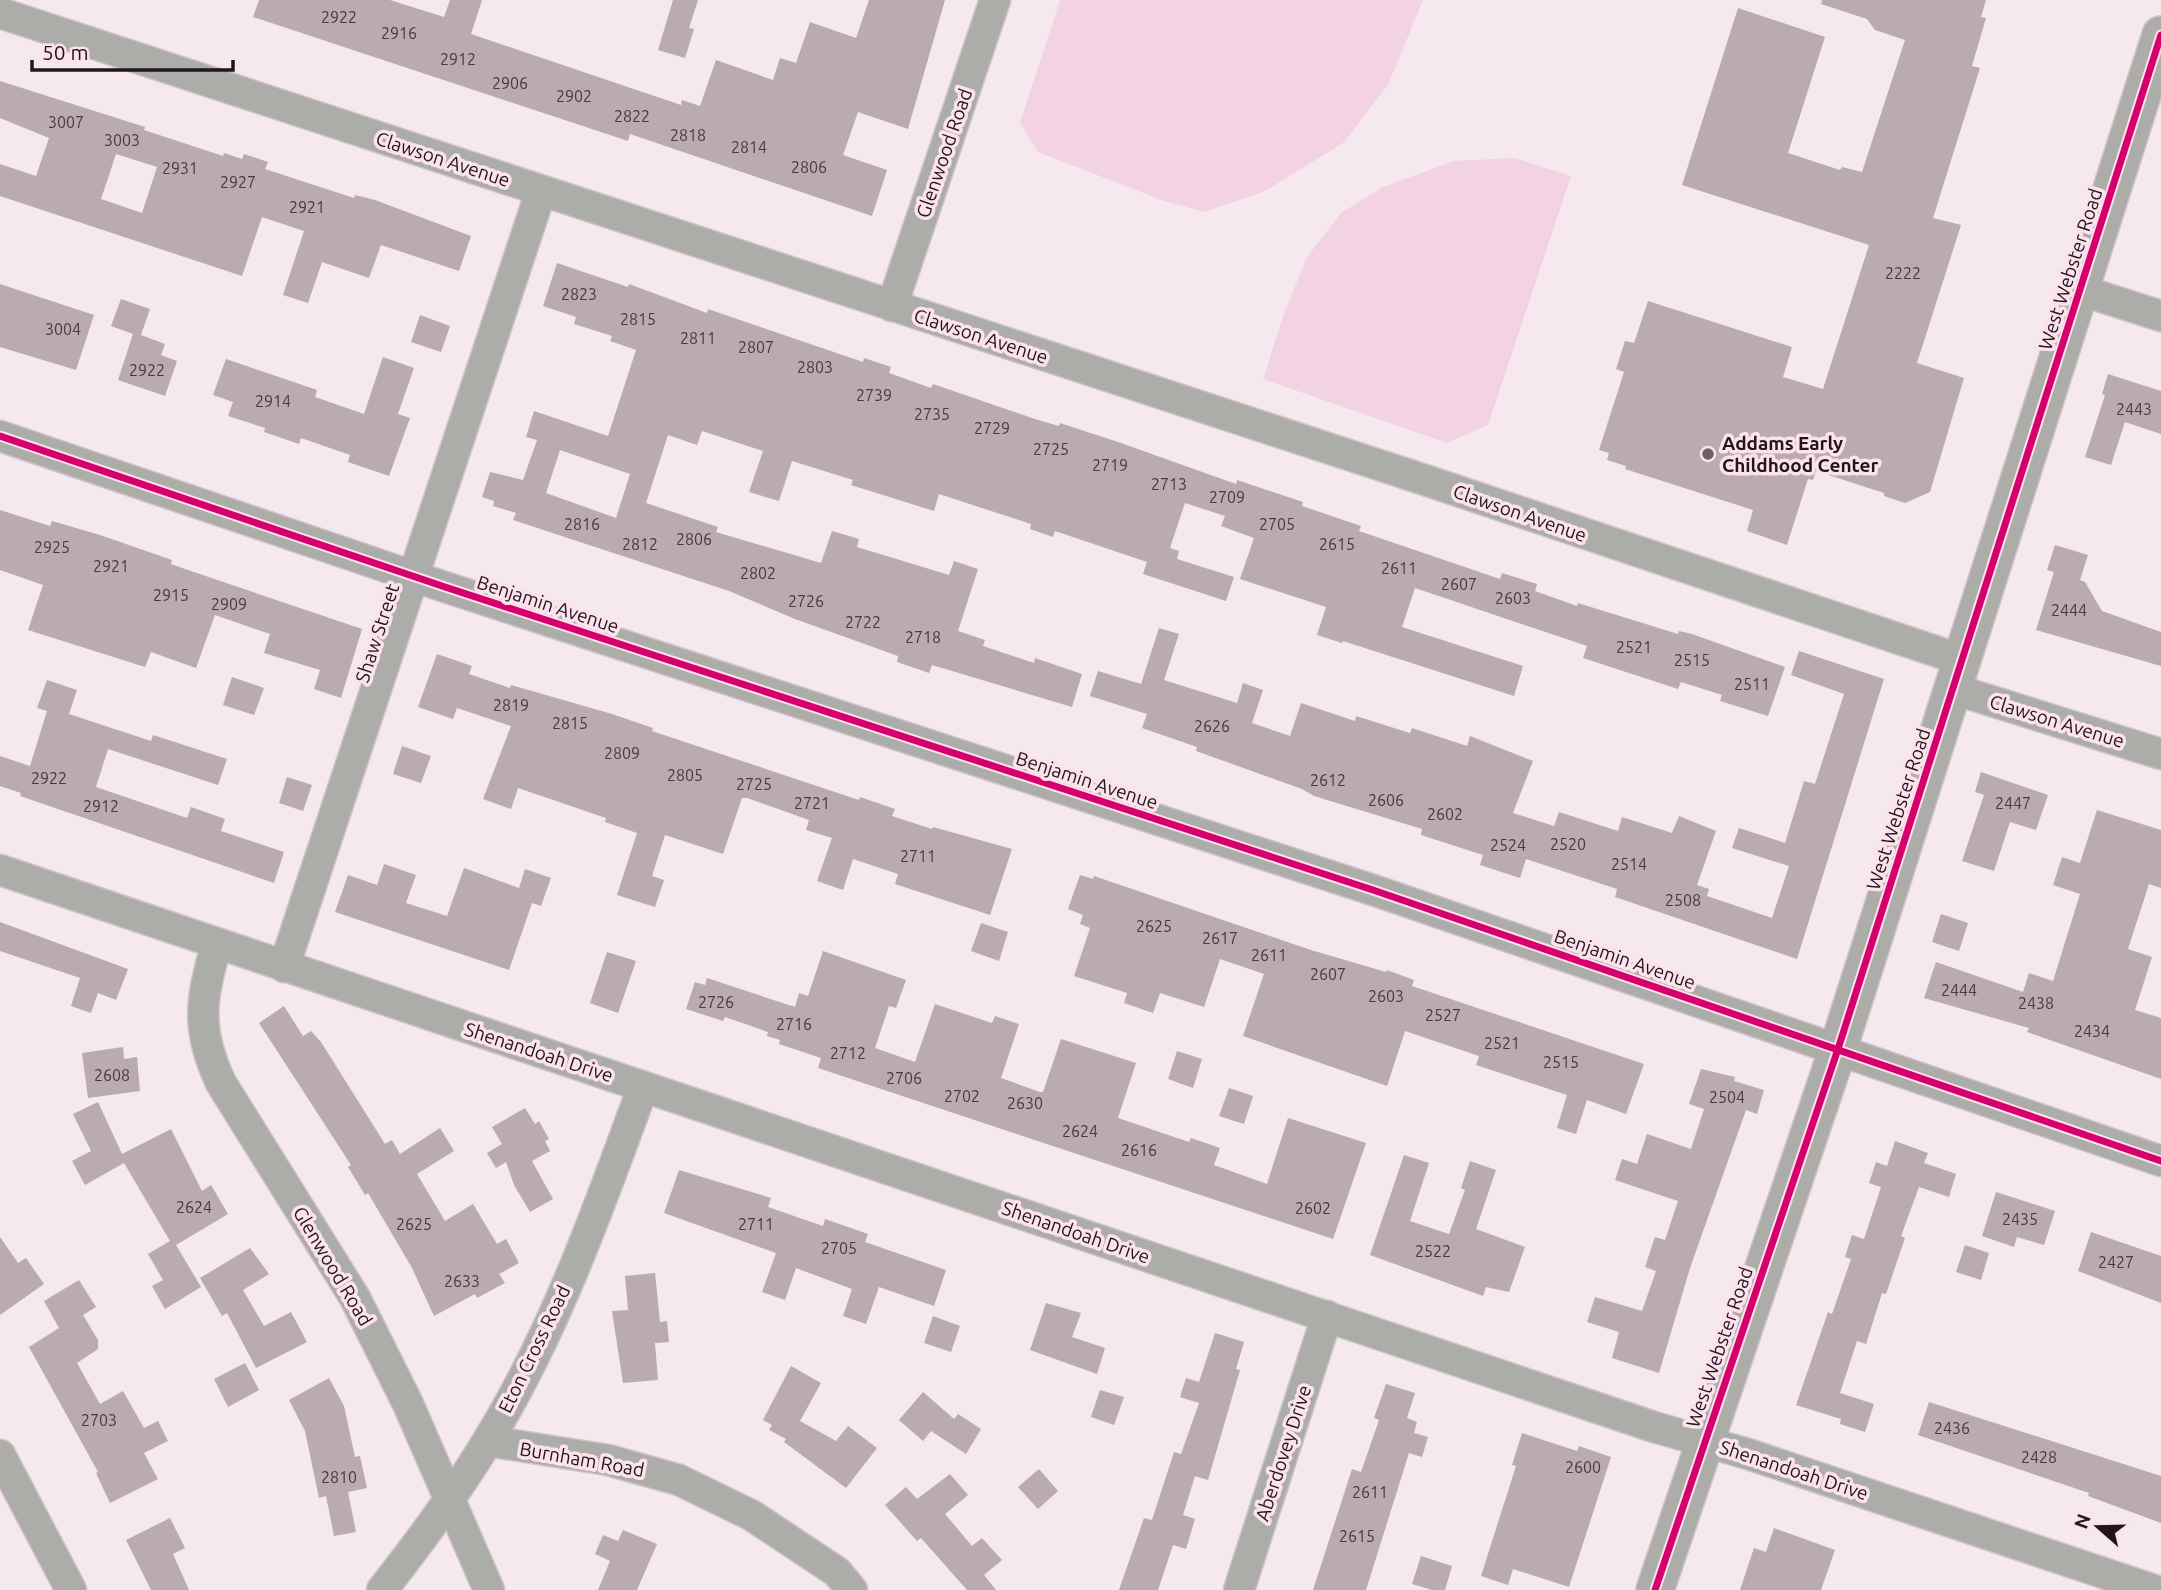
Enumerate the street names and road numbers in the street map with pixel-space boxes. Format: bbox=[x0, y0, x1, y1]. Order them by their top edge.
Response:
street label: Glenwood Road bbox=[912, 86, 976, 220]
street label: Clawson Avenue bbox=[373, 127, 513, 191]
street label: West Webster Road bbox=[2034, 186, 2106, 352]
street label: Clawson Avenue bbox=[911, 304, 1051, 368]
street label: Clawson Avenue bbox=[1450, 480, 1590, 546]
street label: Benjamin Avenue bbox=[474, 571, 622, 637]
street label: Shaw Street bbox=[351, 580, 403, 685]
street label: Clawson Avenue bbox=[1987, 690, 2127, 752]
street label: West Webster Road bbox=[1862, 726, 1934, 892]
street label: Benjamin Avenue bbox=[1013, 747, 1161, 813]
street label: Benjamin Avenue bbox=[1551, 925, 1699, 993]
street label: Shenandoah Drive bbox=[462, 1018, 616, 1086]
street label: Shenandoah Drive bbox=[999, 1196, 1153, 1268]
street label: Glenwood Road bbox=[289, 1202, 377, 1330]
street label: West Webster Road bbox=[1681, 1264, 1757, 1430]
street label: Eton Cross Road bbox=[494, 1282, 574, 1416]
street label: Aberdovey Drive bbox=[1251, 1382, 1315, 1524]
street label: Shenandoah Drive bbox=[1717, 1436, 1871, 1504]
street label: Burnham Road bbox=[518, 1437, 646, 1481]

